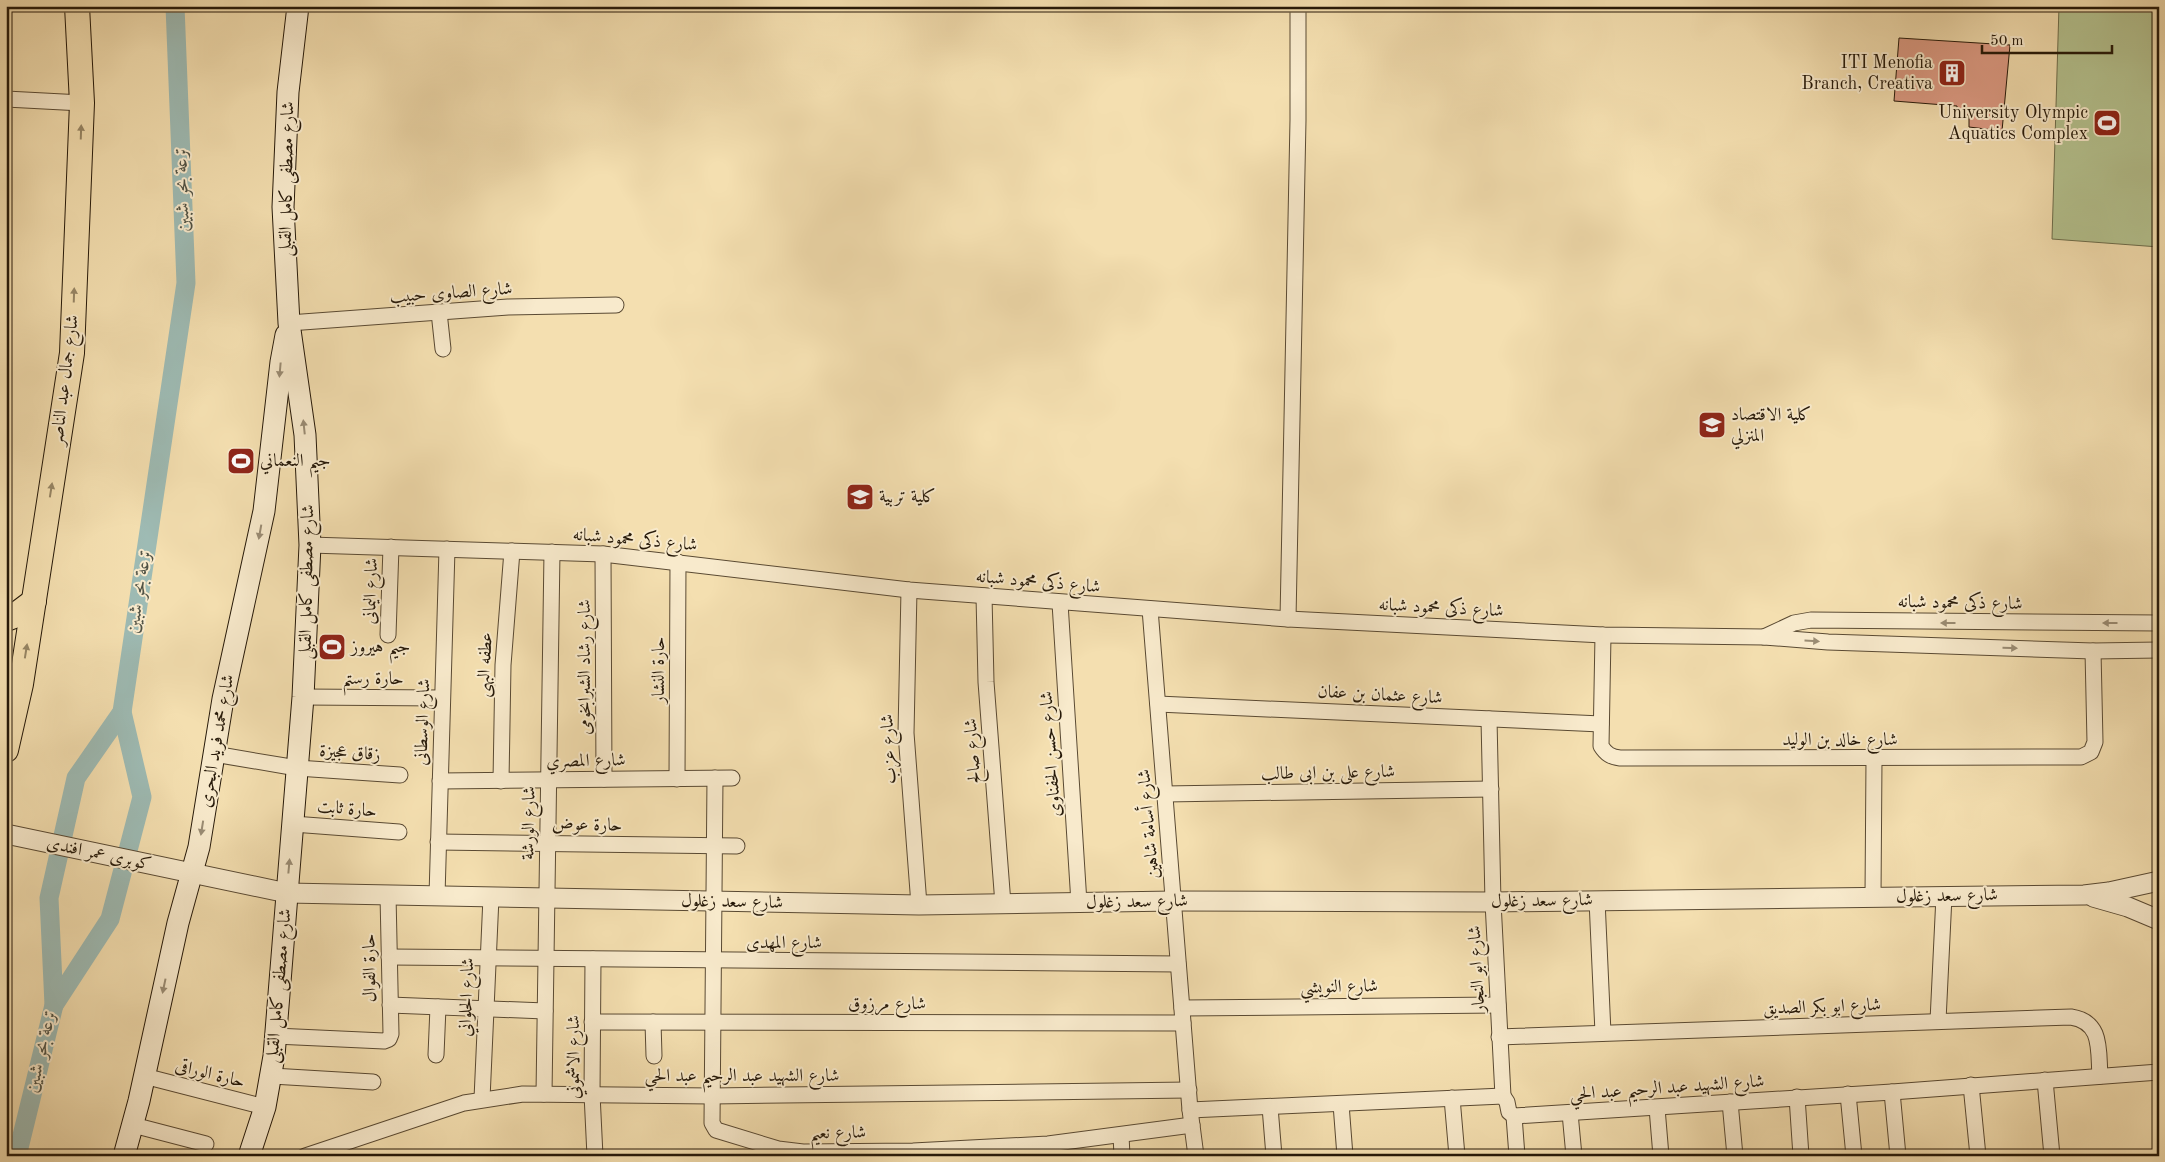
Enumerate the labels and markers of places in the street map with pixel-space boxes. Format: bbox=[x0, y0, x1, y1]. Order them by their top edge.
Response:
place label: ITI Menofia Branch, Creativa bbox=[1801, 54, 1933, 93]
building icon: ITI Menofia Branch, Creativa bbox=[1937, 58, 1967, 88]
place label: University Olympic Aquatics Complex bbox=[1938, 104, 2088, 143]
sports icon: University Olympic Aquatics Complex bbox=[2092, 108, 2122, 138]
place label: كلية الاقتصاد المنزلي bbox=[1731, 405, 1812, 450]
school or university icon: كلية الاقتصاد المنزلي bbox=[1697, 410, 1727, 440]
sports icon: جيم النعماني bbox=[226, 446, 256, 476]
place label: جيم النعماني bbox=[260, 452, 331, 478]
school or university icon: كلية تربية bbox=[845, 482, 875, 512]
place label: كلية تربية bbox=[879, 487, 936, 507]
sports icon: جيم هيروز bbox=[317, 632, 347, 662]
place label: جيم هيروز bbox=[349, 638, 410, 664]

